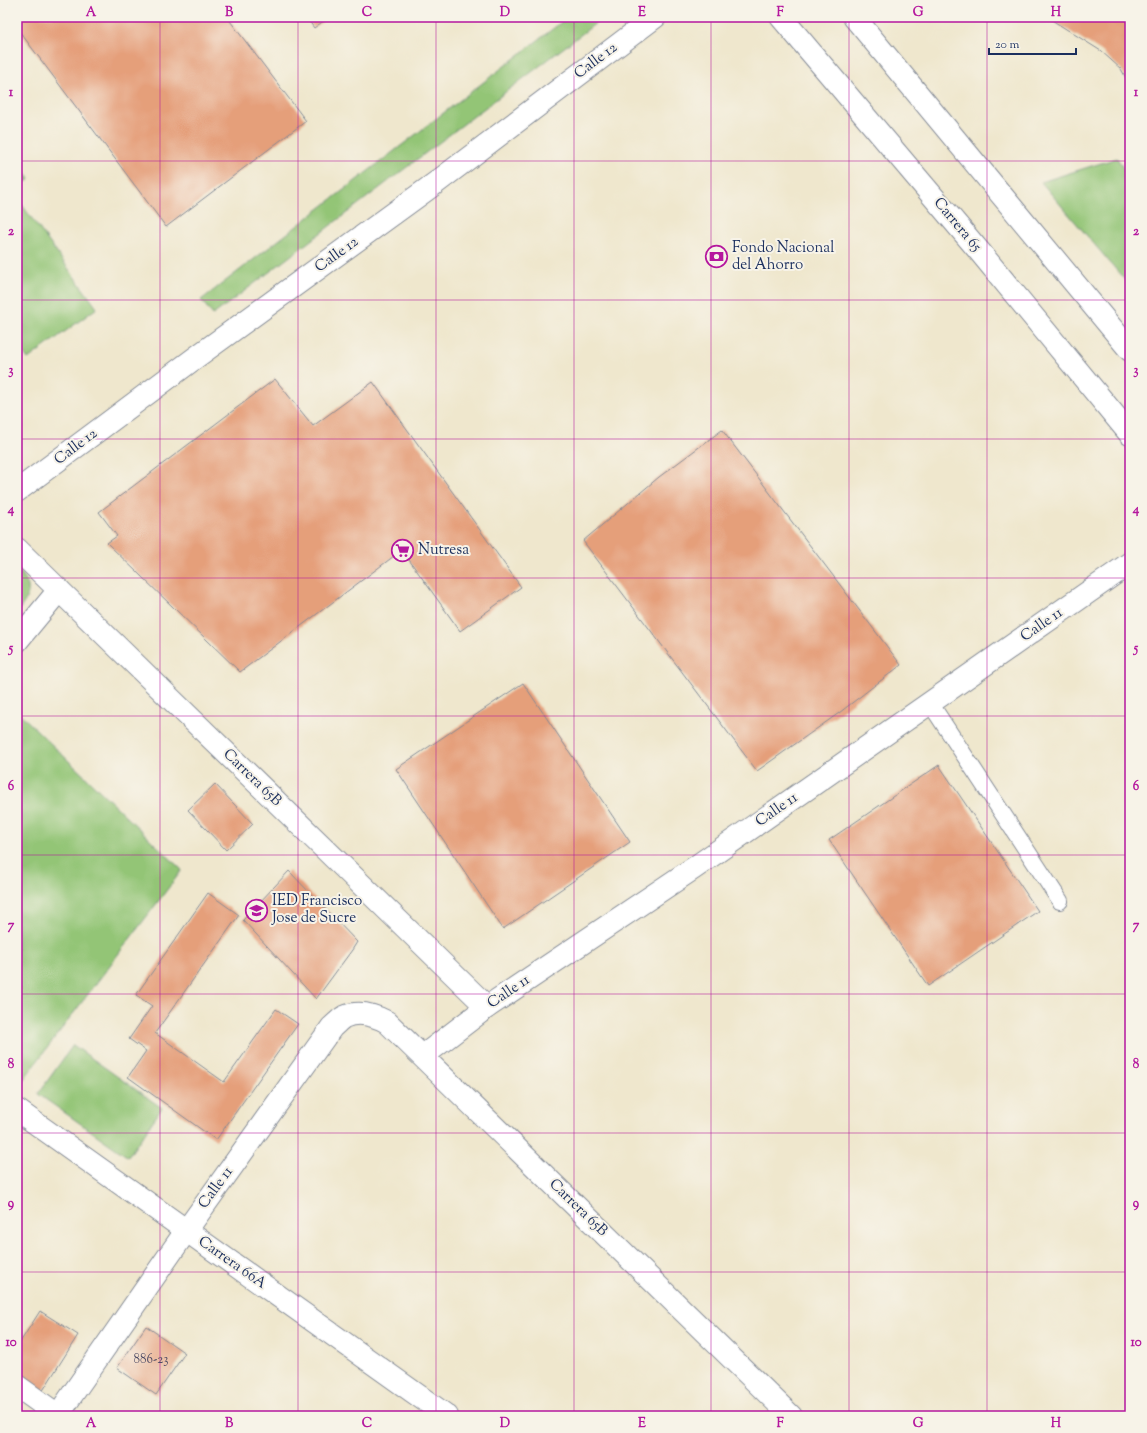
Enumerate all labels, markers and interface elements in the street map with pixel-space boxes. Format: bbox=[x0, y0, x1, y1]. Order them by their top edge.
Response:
text: A bbox=[86, 4, 97, 22]
text: B bbox=[225, 4, 234, 22]
text: C bbox=[362, 4, 372, 22]
text: D bbox=[500, 4, 510, 22]
text: E bbox=[638, 4, 646, 22]
text: F bbox=[776, 4, 784, 22]
text: G bbox=[913, 4, 924, 22]
text: H bbox=[1051, 4, 1062, 22]
scale bar bbox=[989, 30, 1076, 56]
text: 20 m bbox=[995, 36, 1020, 54]
street label: Calle 12 bbox=[570, 38, 622, 84]
text: 1 bbox=[9, 84, 14, 102]
text: 1 bbox=[1134, 84, 1139, 102]
street label: Carrera 65 bbox=[928, 193, 986, 257]
text: 2 bbox=[8, 223, 15, 241]
text: 2 bbox=[1133, 223, 1140, 241]
street label: Calle 12 bbox=[311, 232, 363, 278]
place label: Fondo Nacional del Ahorro bbox=[732, 238, 834, 276]
bank icon: Fondo Nacional del Ahorro bbox=[703, 244, 729, 270]
text: 3 bbox=[8, 362, 14, 380]
text: 3 bbox=[1133, 362, 1139, 380]
street label: Calle 12 bbox=[50, 424, 102, 470]
text: 4 bbox=[7, 501, 15, 519]
text: 4 bbox=[1132, 501, 1140, 519]
supermarket icon: Nutresa bbox=[389, 537, 415, 563]
place label: Nutresa bbox=[418, 540, 469, 561]
street label: Calle 11 bbox=[1017, 603, 1067, 647]
text: 5 bbox=[8, 640, 14, 658]
text: 5 bbox=[1133, 640, 1139, 658]
street label: Carrera 65B bbox=[218, 745, 287, 812]
text: 6 bbox=[8, 778, 15, 796]
text: 6 bbox=[1133, 778, 1140, 796]
street label: Calle 11 bbox=[752, 788, 802, 832]
place label: IED Francisco Jose de Sucre bbox=[271, 891, 362, 929]
school or university icon: IED Francisco Jose de Sucre bbox=[243, 897, 269, 923]
text: 7 bbox=[8, 917, 15, 935]
text: 7 bbox=[1133, 917, 1140, 935]
street label: Calle 11 bbox=[483, 970, 535, 1014]
text: 8 bbox=[8, 1056, 15, 1074]
text: 8 bbox=[1133, 1056, 1140, 1074]
street label: Calle 11 bbox=[194, 1163, 238, 1213]
street label: Carrera 65B bbox=[544, 1175, 613, 1242]
text: 9 bbox=[8, 1195, 15, 1213]
text: 9 bbox=[1133, 1195, 1140, 1213]
street label: Carrera 66A bbox=[193, 1232, 271, 1294]
text: 10 bbox=[5, 1334, 17, 1352]
text: 10 bbox=[1130, 1334, 1142, 1352]
house number: 886-23 bbox=[133, 1351, 169, 1369]
text: A bbox=[86, 1415, 97, 1433]
text: B bbox=[225, 1415, 234, 1433]
text: C bbox=[362, 1415, 372, 1433]
text: D bbox=[500, 1415, 510, 1433]
text: E bbox=[638, 1415, 646, 1433]
text: F bbox=[776, 1415, 784, 1433]
text: G bbox=[913, 1415, 924, 1433]
text: H bbox=[1051, 1415, 1062, 1433]

